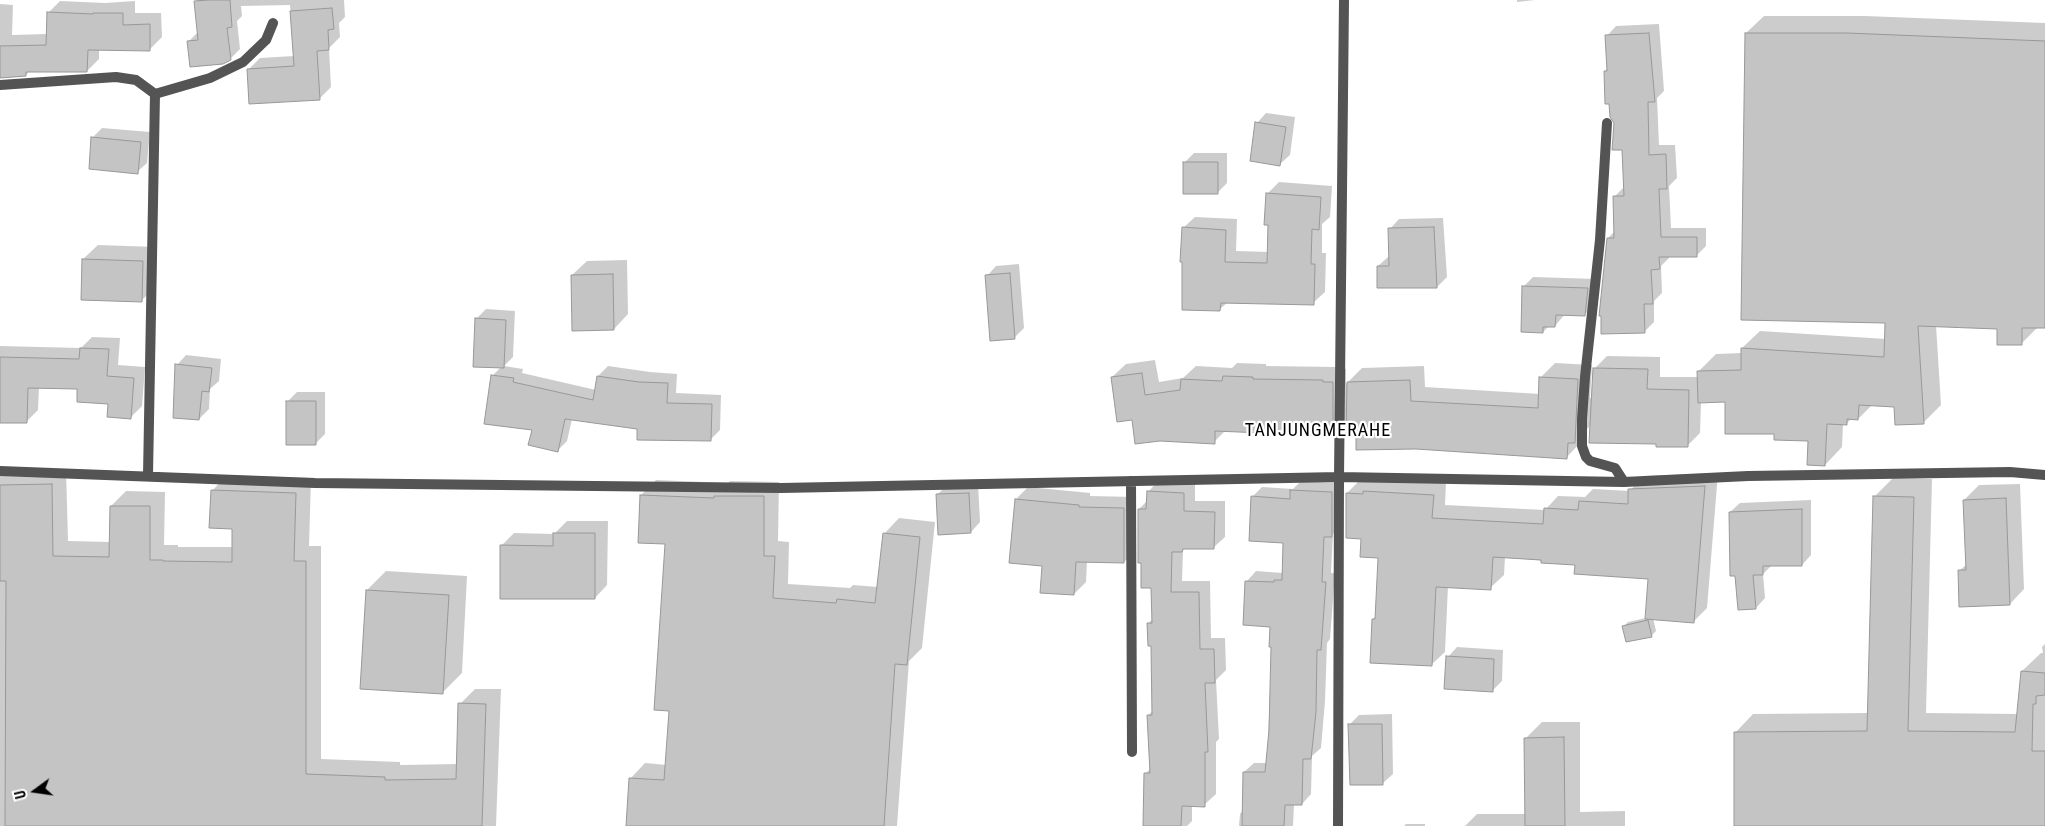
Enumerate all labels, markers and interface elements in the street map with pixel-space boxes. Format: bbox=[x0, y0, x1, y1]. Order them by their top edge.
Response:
district label: TANJUNGMERAHE bbox=[1243, 420, 1393, 442]
north arrow bbox=[10, 766, 60, 816]
text: U bbox=[12, 789, 29, 800]

